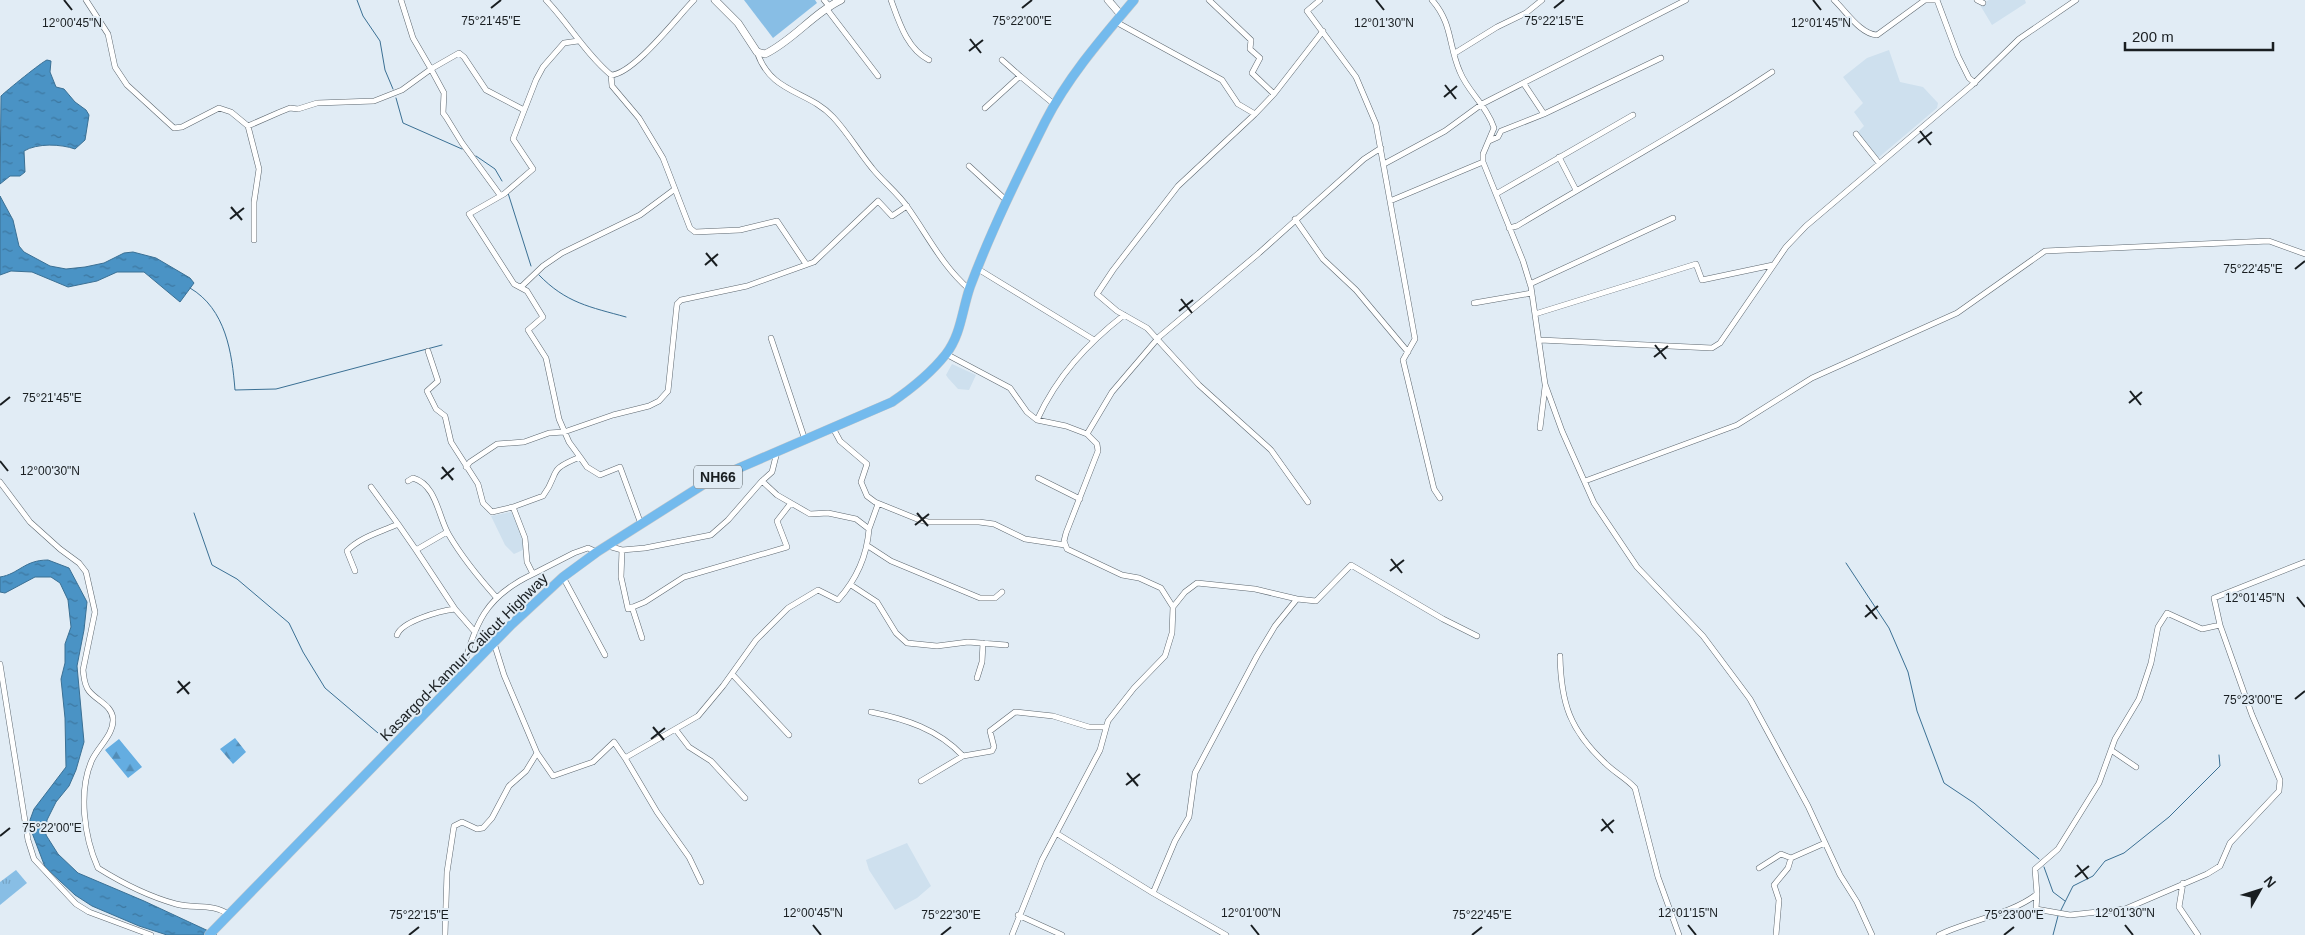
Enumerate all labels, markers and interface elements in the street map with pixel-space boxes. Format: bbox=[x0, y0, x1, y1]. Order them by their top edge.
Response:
text: 75°21'45"E bbox=[461, 14, 521, 28]
text: 75°22'00"E bbox=[992, 14, 1052, 28]
text: 75°22'15"E bbox=[1524, 14, 1584, 28]
text: 12°00'45"N bbox=[42, 16, 102, 30]
text: 12°01'30"N bbox=[1354, 16, 1414, 30]
text: 12°01'45"N bbox=[1791, 16, 1851, 30]
scale bar bbox=[2125, 20, 2272, 52]
text: 200 m bbox=[2132, 28, 2174, 45]
text: 75°22'45"E bbox=[2223, 262, 2283, 276]
text: 75°21'45"E bbox=[22, 391, 82, 405]
text: 12°00'30"N bbox=[20, 464, 80, 478]
road number: NH66 bbox=[694, 466, 742, 488]
street label: Kasargod-Kannur-Calicut Highway bbox=[376, 569, 551, 744]
text: 12°01'45"N bbox=[2225, 591, 2285, 605]
text: 75°23'00"E bbox=[2223, 693, 2283, 707]
text: 75°22'00"E bbox=[22, 821, 82, 835]
north arrow bbox=[2235, 865, 2285, 915]
text: N bbox=[2261, 873, 2280, 891]
text: 12°00'45"N bbox=[783, 906, 843, 920]
text: 12°01'00"N bbox=[1221, 906, 1281, 920]
text: 12°01'15"N bbox=[1658, 906, 1718, 920]
text: 12°01'30"N bbox=[2095, 906, 2155, 920]
text: 75°22'15"E bbox=[389, 908, 449, 922]
text: 75°22'30"E bbox=[921, 908, 981, 922]
text: 75°22'45"E bbox=[1452, 908, 1512, 922]
text: 75°23'00"E bbox=[1984, 908, 2044, 922]

